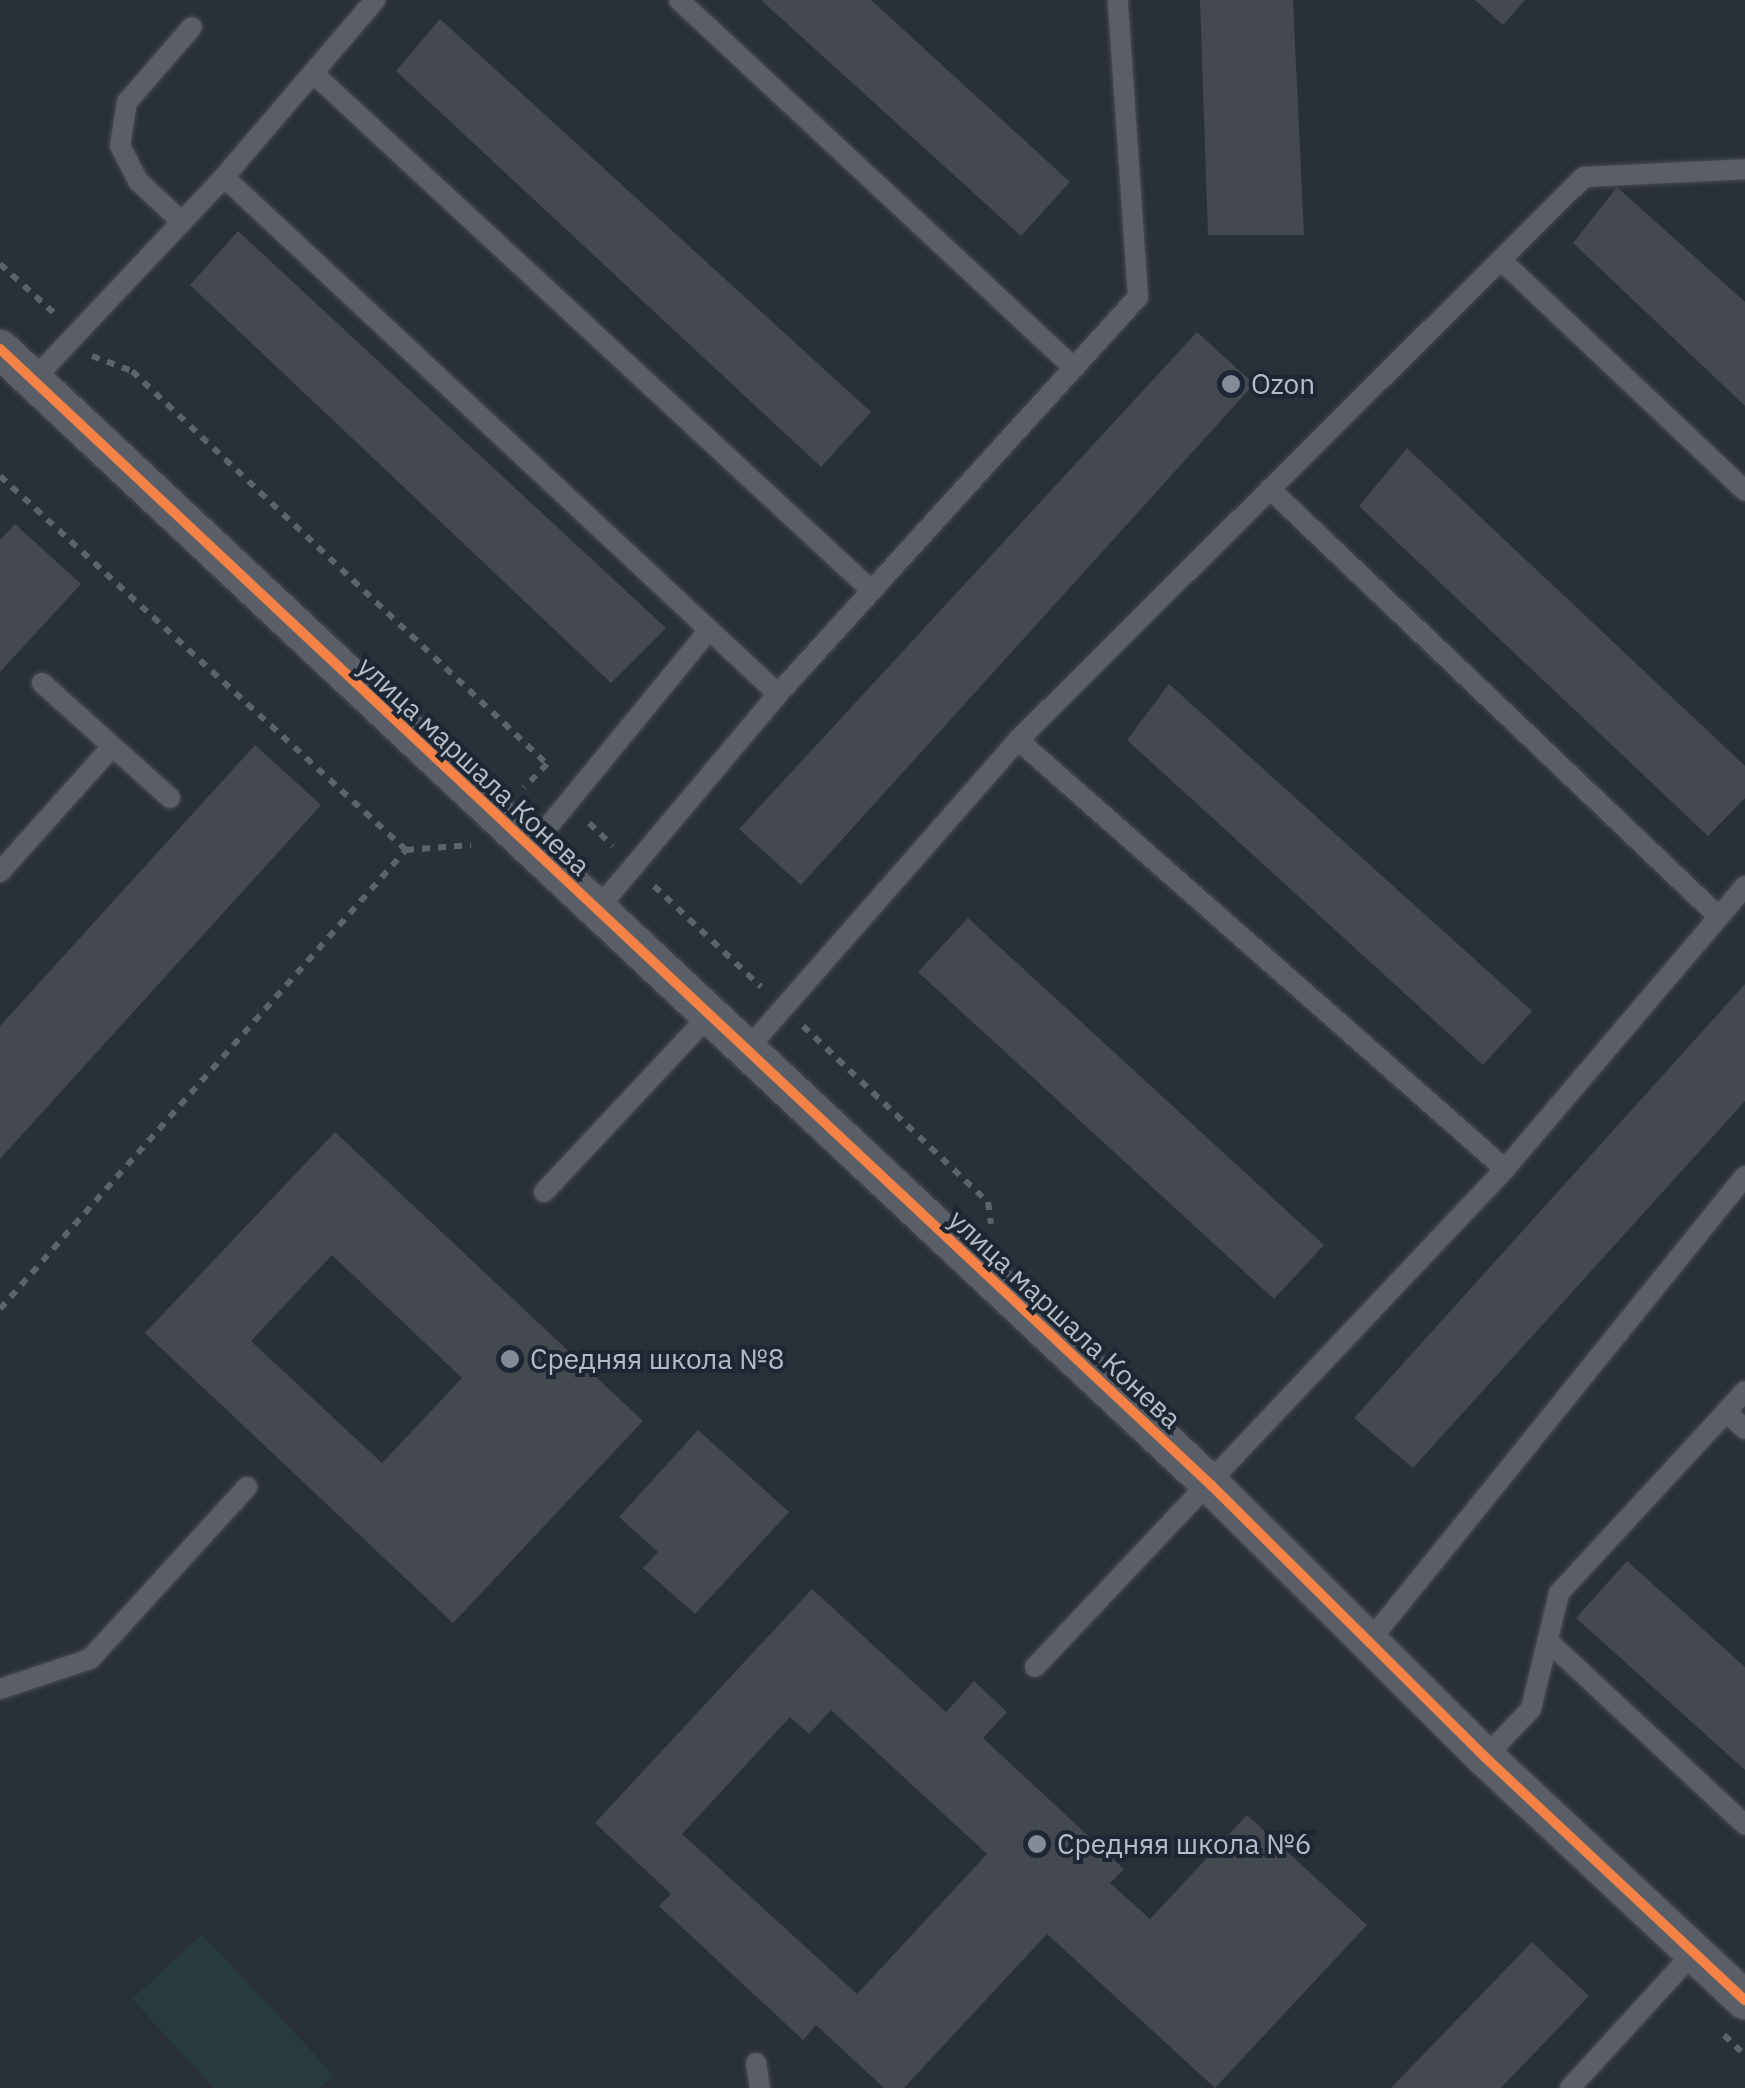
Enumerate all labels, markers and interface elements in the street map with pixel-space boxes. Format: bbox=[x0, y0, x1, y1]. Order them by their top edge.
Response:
place label: Ozon bbox=[1251, 367, 1315, 401]
marker: Ozon bbox=[1220, 373, 1242, 395]
street label: улица маршала Конева bbox=[351, 650, 597, 882]
street label: улица маршала Конева bbox=[942, 1203, 1188, 1435]
place label: Средняя школа №8 bbox=[530, 1342, 785, 1376]
marker: Средняя школа №8 bbox=[499, 1348, 521, 1370]
place label: Средняя школа №6 bbox=[1057, 1827, 1312, 1861]
marker: Средняя школа №6 bbox=[1026, 1833, 1048, 1855]

